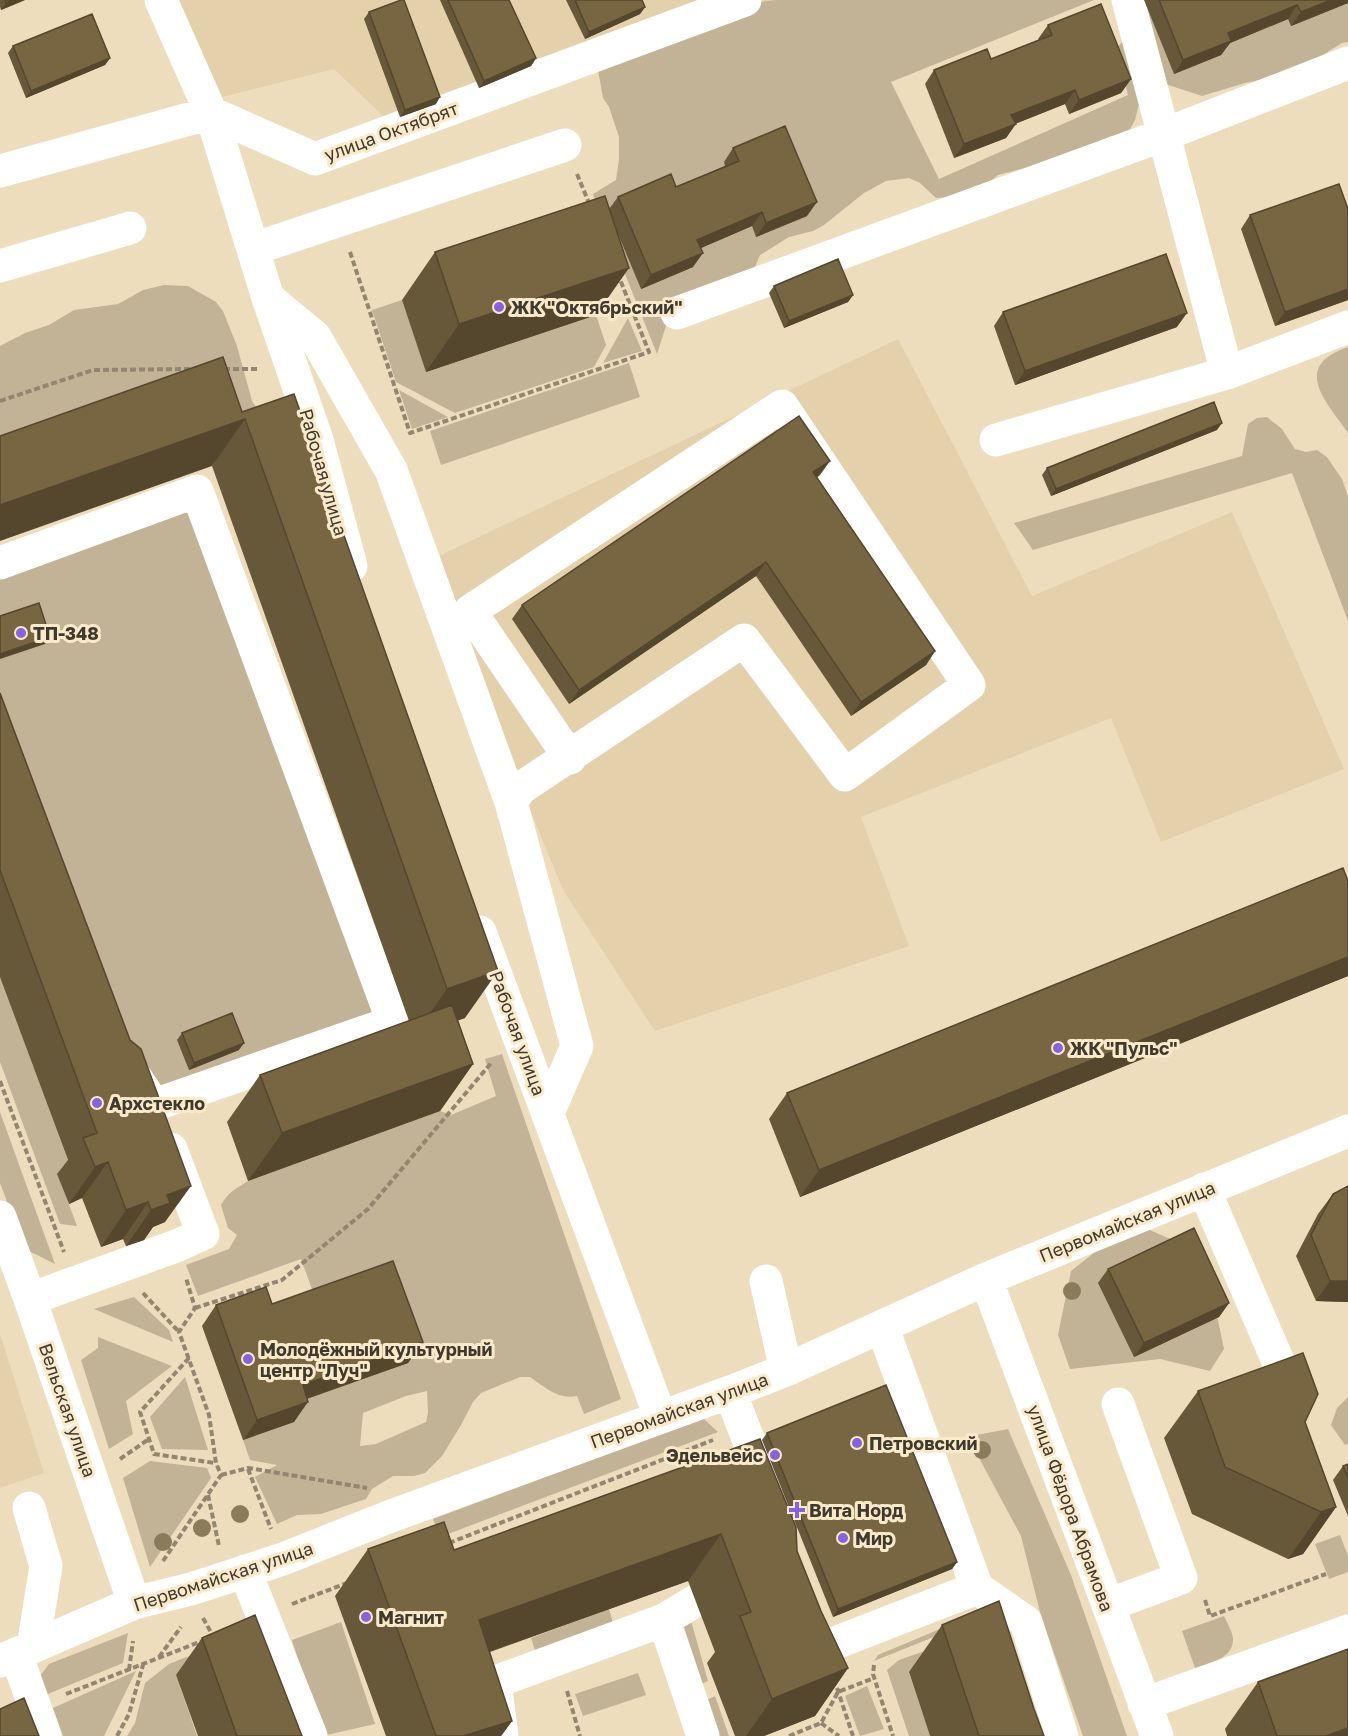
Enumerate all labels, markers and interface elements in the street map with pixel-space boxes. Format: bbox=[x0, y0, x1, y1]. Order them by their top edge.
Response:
street label: улица Октябрят bbox=[321, 97, 461, 165]
place label: ЖК "Октябрьский" bbox=[511, 296, 682, 318]
marker: ЖК "Октябрьский" bbox=[492, 300, 506, 314]
street label: Рабочая улица bbox=[295, 406, 353, 538]
place label: ТП-348 bbox=[33, 622, 99, 644]
marker: ТП-348 bbox=[14, 626, 28, 640]
street label: Рабочая улица bbox=[485, 968, 551, 1098]
place label: ЖК "Пульс" bbox=[1070, 1037, 1178, 1059]
marker: ЖК "Пульс" bbox=[1051, 1041, 1065, 1055]
place label: Архстекло bbox=[109, 1092, 205, 1114]
marker: Архстекло bbox=[90, 1096, 104, 1110]
street label: Первомайская улица bbox=[1036, 1176, 1218, 1266]
place label: Молодёжный культурный центр "Луч" bbox=[260, 1338, 493, 1381]
street label: Вельская улица bbox=[35, 1340, 101, 1480]
marker: Молодёжный культурный центр "Луч" bbox=[241, 1352, 255, 1366]
street label: Первомайская улица bbox=[587, 1368, 771, 1452]
street label: улица Фёдора Абрамова bbox=[1023, 1402, 1119, 1614]
place label: Петровский bbox=[869, 1432, 977, 1454]
marker: Петровский bbox=[850, 1436, 864, 1450]
place label: Эдельвейс bbox=[666, 1444, 763, 1466]
marker: Эдельвейс bbox=[768, 1448, 782, 1462]
place label: Вита Норд bbox=[809, 1499, 903, 1521]
marker: Вита Норд bbox=[790, 1503, 804, 1517]
place label: Мир bbox=[855, 1527, 893, 1549]
marker: Мир bbox=[836, 1531, 850, 1545]
street label: Первомайская улица bbox=[130, 1537, 316, 1615]
place label: Магнит bbox=[378, 1606, 444, 1628]
marker: Магнит bbox=[359, 1610, 373, 1624]

